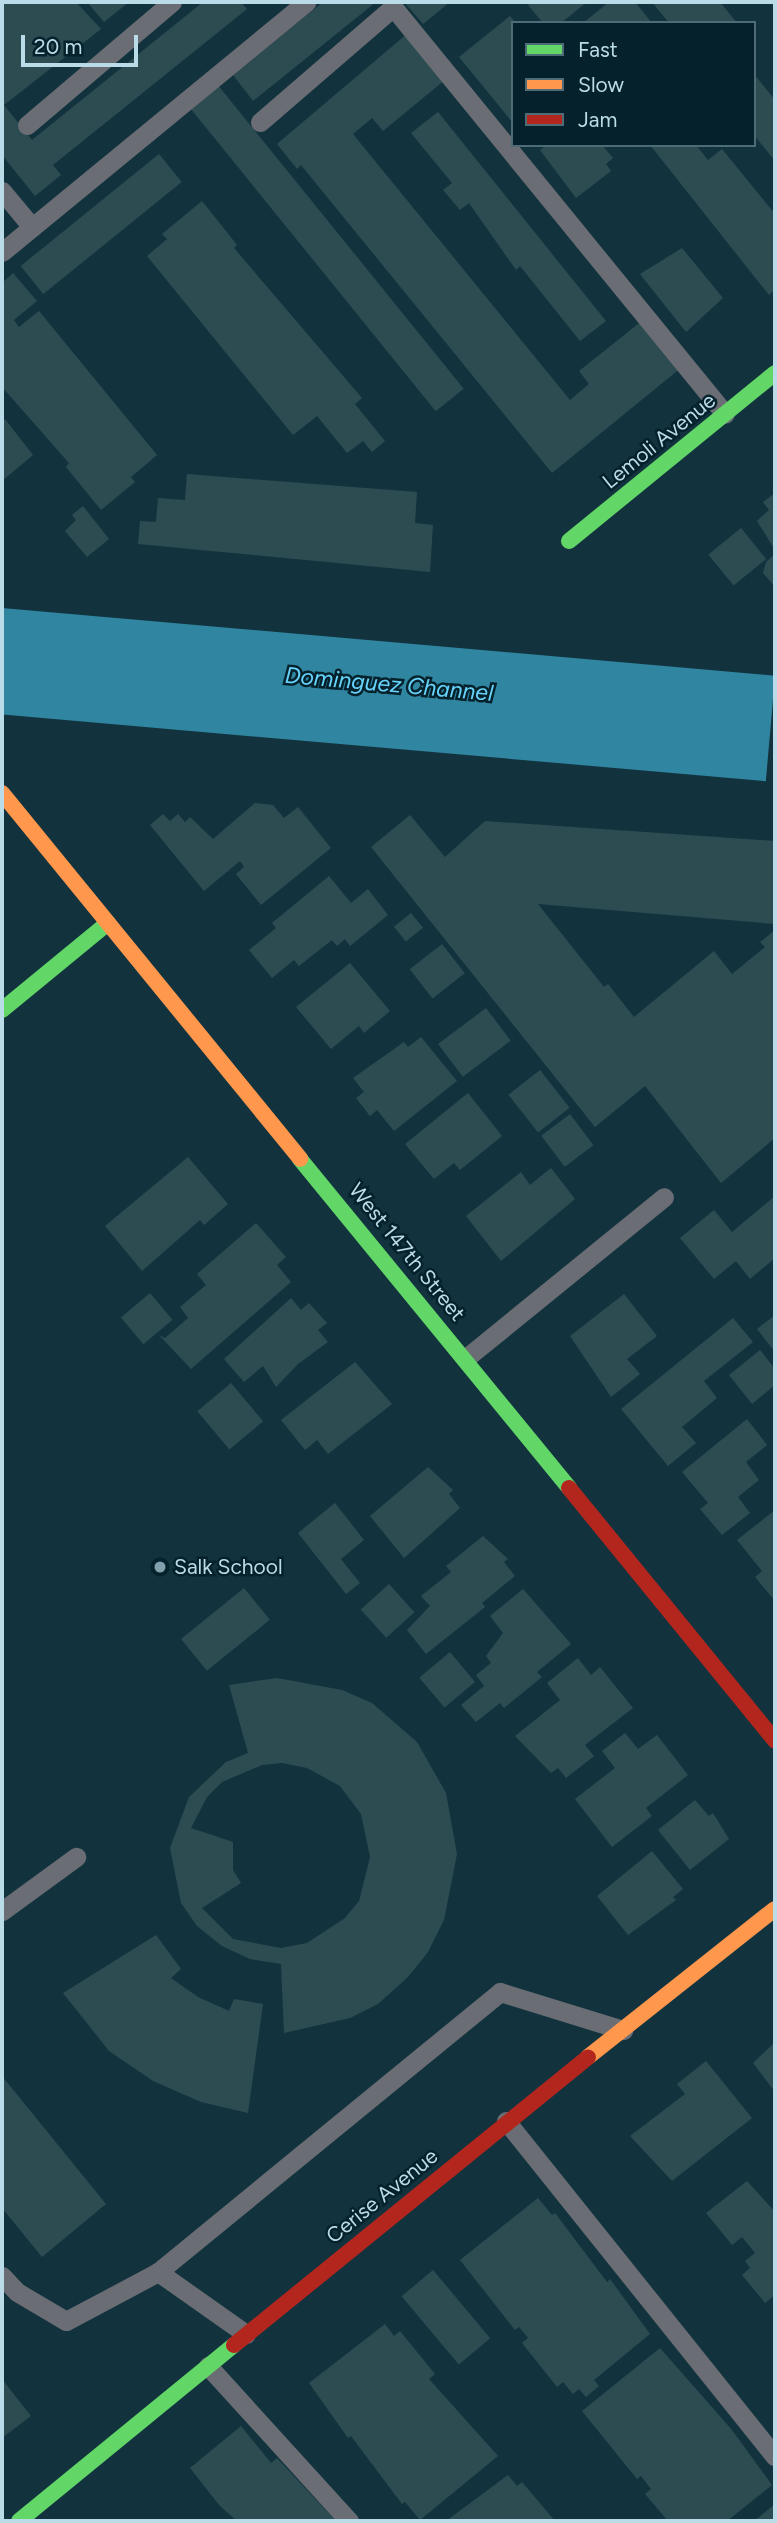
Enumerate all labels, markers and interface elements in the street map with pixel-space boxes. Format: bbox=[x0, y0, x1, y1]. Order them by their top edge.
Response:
scale bar bbox=[24, 21, 142, 65]
legend bbox=[511, 21, 756, 147]
text: 20 m bbox=[34, 34, 82, 59]
text: Fast bbox=[578, 37, 618, 62]
text: Slow bbox=[578, 72, 624, 97]
text: Jam bbox=[578, 107, 617, 132]
street label: Lemoli Avenue bbox=[597, 388, 721, 494]
water label: Dominguez Channel bbox=[284, 661, 494, 707]
street label: West 147th Street bbox=[344, 1178, 470, 1326]
place label: Salk School bbox=[174, 1554, 283, 1580]
marker: Salk School bbox=[152, 1559, 168, 1575]
street label: Cerise Avenue bbox=[321, 2143, 443, 2249]

